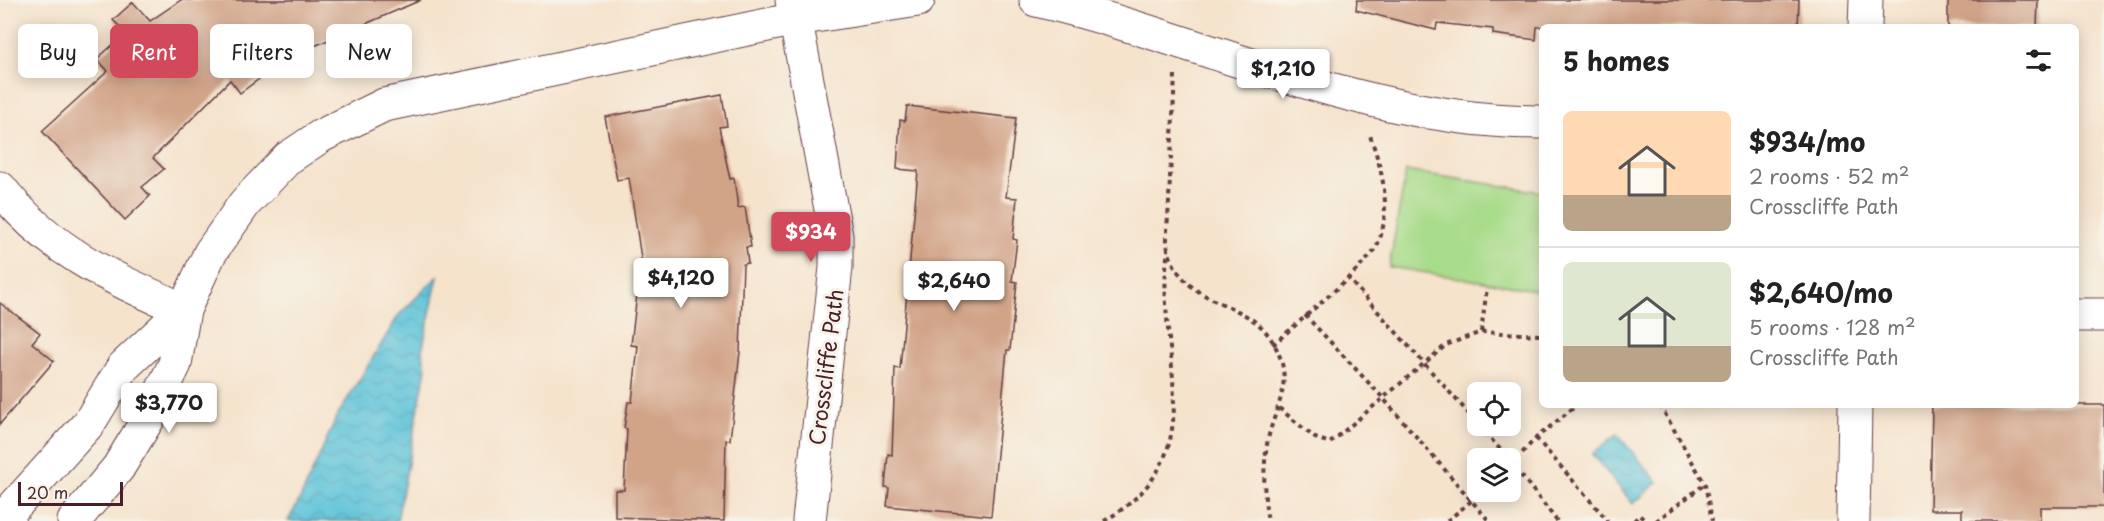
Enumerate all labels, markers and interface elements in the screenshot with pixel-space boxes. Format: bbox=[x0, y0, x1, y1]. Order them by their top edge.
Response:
chip: Buy bbox=[18, 24, 98, 78]
chip: Rent bbox=[110, 24, 198, 78]
chip: Filters bbox=[210, 24, 314, 78]
chip: New bbox=[326, 24, 412, 78]
text: 5 homes bbox=[1563, 41, 1669, 80]
icon: filters bbox=[2022, 44, 2055, 77]
pin: $1,210 bbox=[1234, 49, 1332, 100]
text: $1,210 bbox=[1251, 53, 1315, 83]
text: $934/mo bbox=[1749, 122, 1865, 161]
icon: home bbox=[1611, 135, 1683, 207]
text: 2 rooms · 52 m² bbox=[1749, 161, 1909, 191]
text: Crosscliffe Path bbox=[1749, 191, 1899, 221]
pin: $934 bbox=[775, 212, 847, 263]
text: $934 bbox=[785, 216, 837, 246]
pin: $4,120 bbox=[632, 258, 730, 309]
pin: $2,640 bbox=[905, 261, 1003, 312]
text: $4,120 bbox=[647, 262, 715, 292]
text: $2,640 bbox=[917, 265, 991, 295]
text: $2,640/mo bbox=[1749, 273, 1893, 312]
icon: home bbox=[1611, 286, 1683, 358]
street label: Crosscliffe Path bbox=[800, 287, 850, 447]
text: 5 rooms · 128 m² bbox=[1749, 312, 1915, 342]
text: Crosscliffe Path bbox=[1749, 342, 1899, 372]
map controls bbox=[1467, 382, 1521, 502]
button: locate bbox=[1467, 382, 1521, 436]
pin: $3,770 bbox=[120, 383, 218, 434]
text: $3,770 bbox=[135, 387, 203, 417]
button: layers bbox=[1467, 448, 1521, 502]
scale bar bbox=[18, 479, 123, 506]
text: 20 m bbox=[27, 480, 68, 504]

